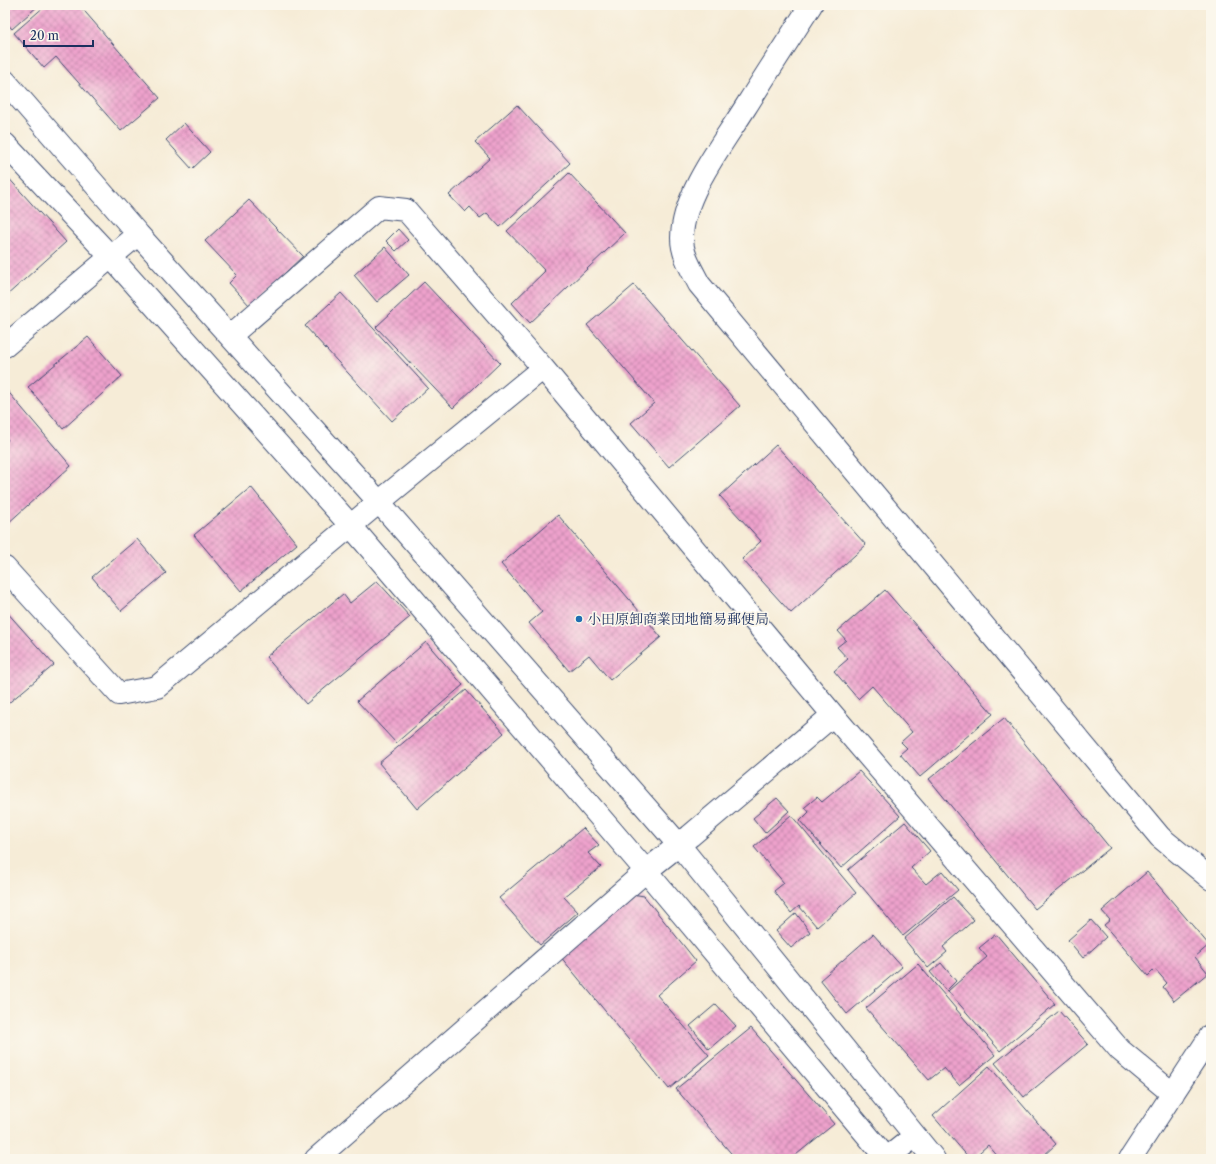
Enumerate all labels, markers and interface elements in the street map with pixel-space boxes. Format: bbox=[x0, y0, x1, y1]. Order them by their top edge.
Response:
scale bar bbox=[24, 22, 93, 48]
text: 20 m bbox=[30, 28, 59, 43]
place label: 小田原卸商業団地簡易郵便局 bbox=[587, 610, 769, 628]
marker: 小田原卸商業団地簡易郵便局 bbox=[574, 614, 584, 624]

